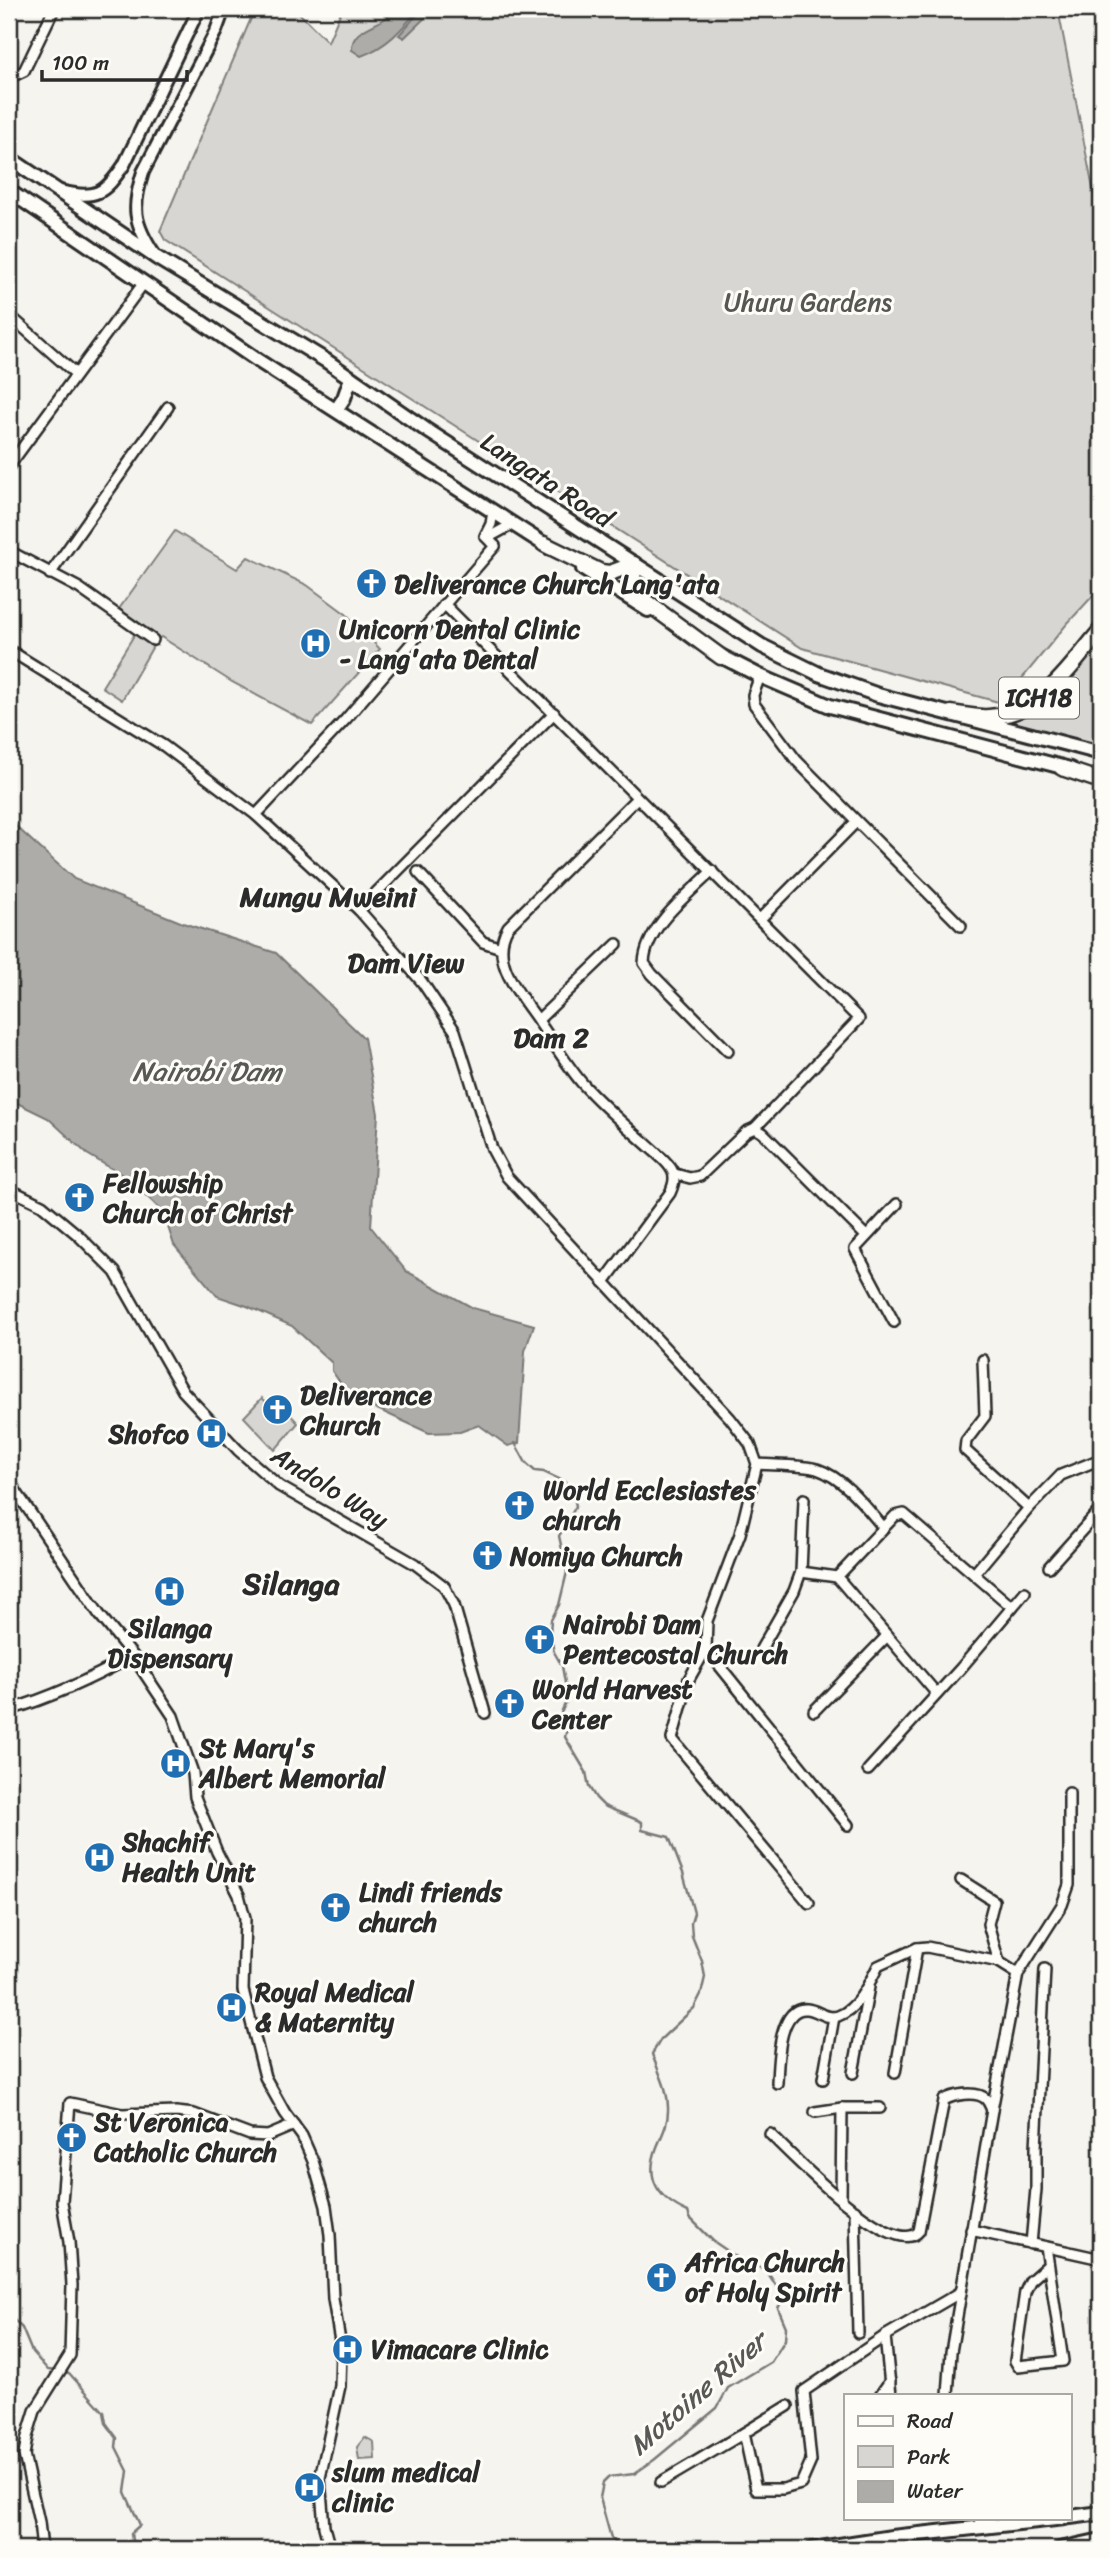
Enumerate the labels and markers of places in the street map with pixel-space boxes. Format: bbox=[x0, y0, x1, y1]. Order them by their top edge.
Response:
place label: Deliverance Church Lang'ata bbox=[394, 561, 720, 607]
church icon: Deliverance Church Lang'ata bbox=[354, 567, 388, 601]
place label: Unicorn Dental Clinic - Lang'ata Dental bbox=[339, 606, 581, 682]
hospital icon: Unicorn Dental Clinic - Lang'ata Dental bbox=[299, 627, 333, 661]
place label: Fellowship Church of Christ bbox=[102, 1160, 294, 1236]
church icon: Fellowship Church of Christ bbox=[63, 1181, 97, 1215]
place label: Deliverance Church bbox=[299, 1372, 433, 1448]
church icon: Deliverance Church bbox=[260, 1393, 294, 1427]
place label: Shofco bbox=[107, 1411, 190, 1457]
hospital icon: Shofco bbox=[195, 1417, 229, 1451]
place label: World Ecclesiastes church bbox=[542, 1467, 757, 1543]
church icon: World Ecclesiastes church bbox=[503, 1488, 537, 1522]
place label: Nomiya Church bbox=[509, 1533, 683, 1579]
church icon: Nomiya Church bbox=[470, 1539, 504, 1573]
hospital icon: Silanga Dispensary bbox=[153, 1575, 187, 1609]
place label: Nairobi Dam Pentecostal Church bbox=[562, 1601, 789, 1677]
place label: Silanga Dispensary bbox=[108, 1605, 233, 1681]
church icon: Nairobi Dam Pentecostal Church bbox=[523, 1622, 557, 1656]
place label: World Harvest Center bbox=[531, 1666, 693, 1742]
church icon: World Harvest Center bbox=[492, 1687, 526, 1721]
place label: St Mary's Albert Memorial bbox=[198, 1725, 387, 1801]
hospital icon: St Mary's Albert Memorial bbox=[159, 1746, 193, 1780]
place label: Shachif Health Unit bbox=[121, 1819, 256, 1895]
hospital icon: Shachif Health Unit bbox=[82, 1840, 116, 1874]
place label: Lindi friends church bbox=[358, 1869, 503, 1945]
church icon: Lindi friends church bbox=[319, 1890, 353, 1924]
place label: Royal Medical & Maternity bbox=[254, 1969, 415, 2045]
hospital icon: Royal Medical & Maternity bbox=[215, 1990, 249, 2024]
place label: St Veronica Catholic Church bbox=[93, 2099, 277, 2175]
church icon: St Veronica Catholic Church bbox=[54, 2120, 88, 2154]
place label: Africa Church of Holy Spirit bbox=[684, 2239, 846, 2315]
church icon: Africa Church of Holy Spirit bbox=[645, 2260, 679, 2294]
place label: Vimacare Clinic bbox=[371, 2326, 549, 2372]
hospital icon: Vimacare Clinic bbox=[331, 2332, 365, 2366]
place label: slum medical clinic bbox=[331, 2449, 481, 2525]
hospital icon: slum medical clinic bbox=[292, 2470, 326, 2504]

